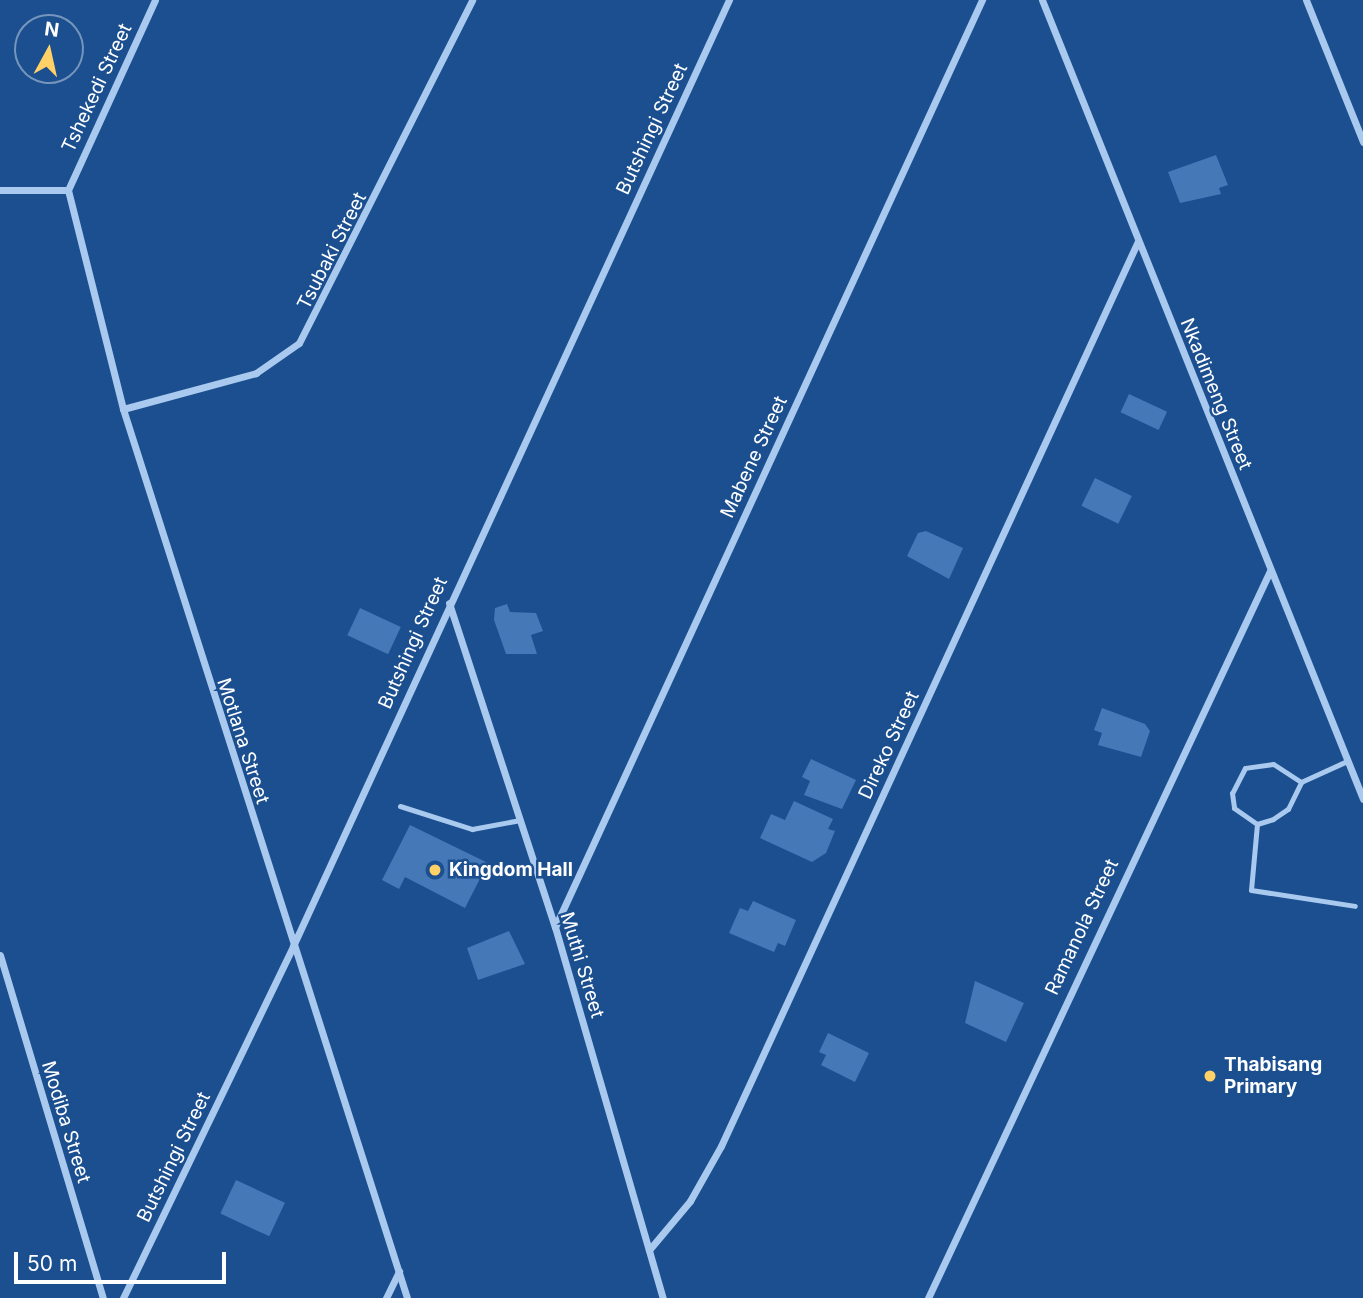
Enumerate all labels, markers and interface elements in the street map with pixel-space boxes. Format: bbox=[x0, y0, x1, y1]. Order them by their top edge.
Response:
north arrow bbox=[14, 14, 84, 84]
text: N bbox=[43, 17, 60, 42]
street label: Tshekedi Street bbox=[57, 20, 137, 156]
street label: Butshingi Street bbox=[612, 60, 692, 198]
street label: Tsubaki Street bbox=[293, 189, 371, 313]
street label: Nkadimeng Street bbox=[1175, 315, 1257, 473]
street label: Mabene Street bbox=[716, 392, 792, 522]
street label: Butshingi Street bbox=[374, 574, 452, 712]
street label: Motlana Street bbox=[212, 675, 274, 807]
street label: Direko Street bbox=[854, 687, 924, 803]
street label: Ramanola Street bbox=[1041, 856, 1123, 998]
place label: Kingdom Hall bbox=[449, 859, 573, 881]
marker: Kingdom Hall bbox=[427, 862, 443, 878]
street label: Muthi Street bbox=[555, 909, 609, 1021]
place label: Thabisang Primary bbox=[1224, 1054, 1322, 1098]
street label: Modiba Street bbox=[37, 1058, 95, 1186]
marker: Thabisang Primary bbox=[1202, 1068, 1218, 1084]
street label: Butshingi Street bbox=[133, 1088, 215, 1226]
scale bar bbox=[18, 1238, 229, 1282]
text: 50 m bbox=[27, 1251, 77, 1276]

